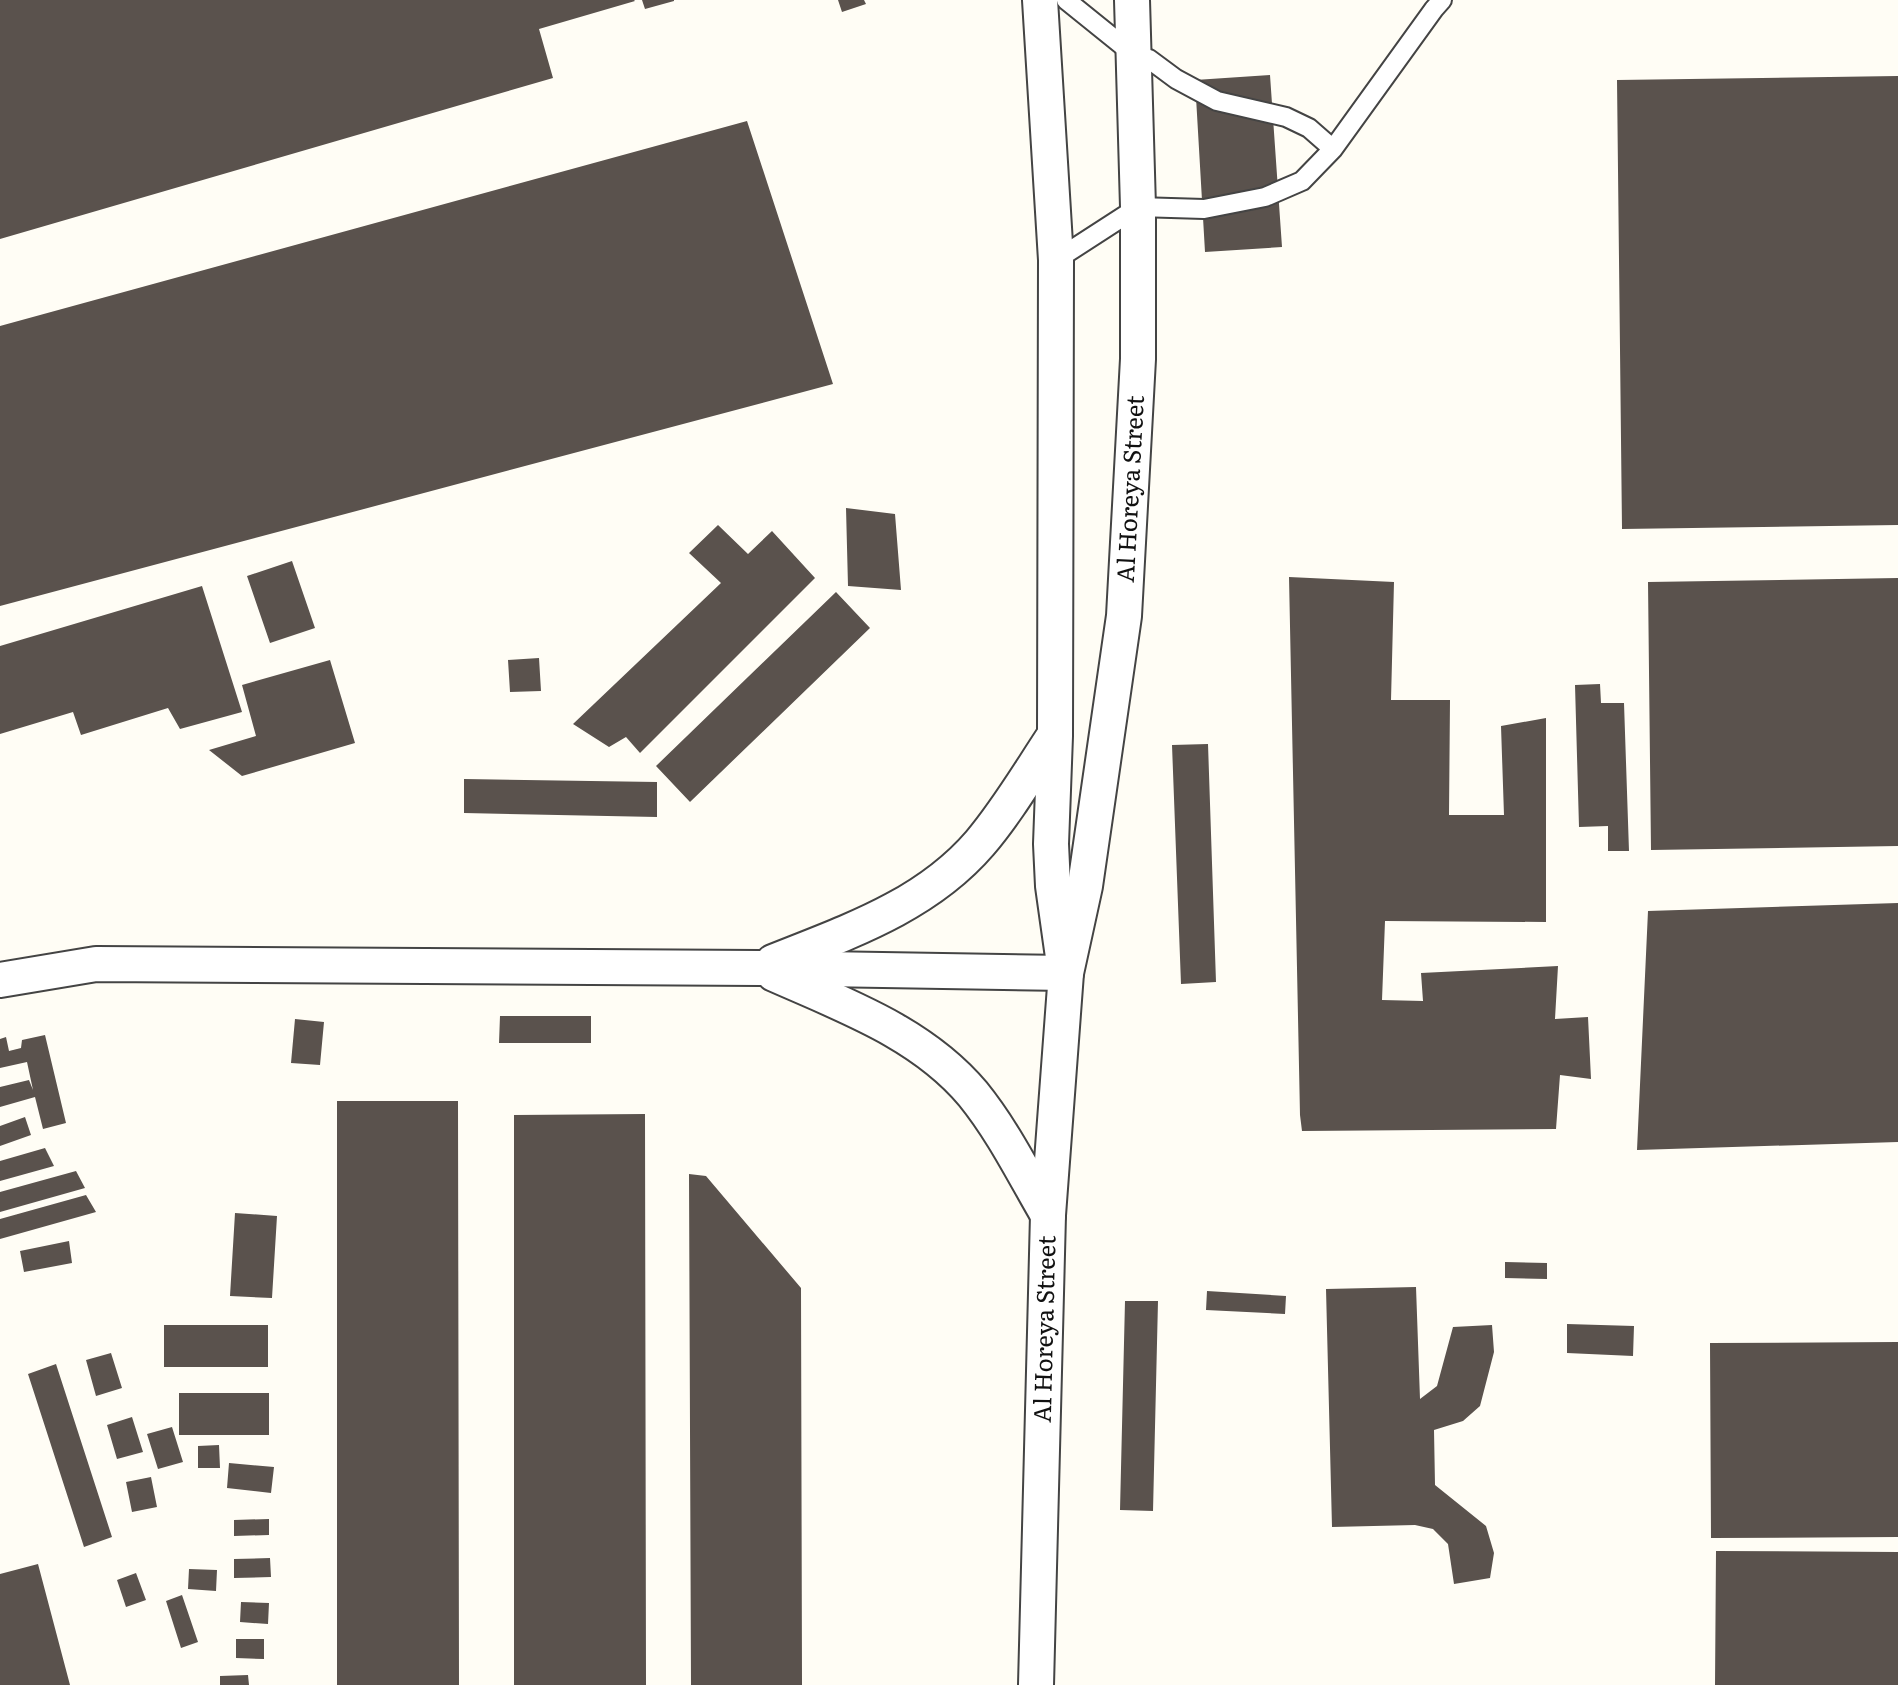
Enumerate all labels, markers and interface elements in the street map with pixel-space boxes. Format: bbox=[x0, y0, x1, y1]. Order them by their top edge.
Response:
street label: Al Horeya Street bbox=[1106, 394, 1151, 583]
street label: Al Horeya Street bbox=[1023, 1235, 1062, 1423]

